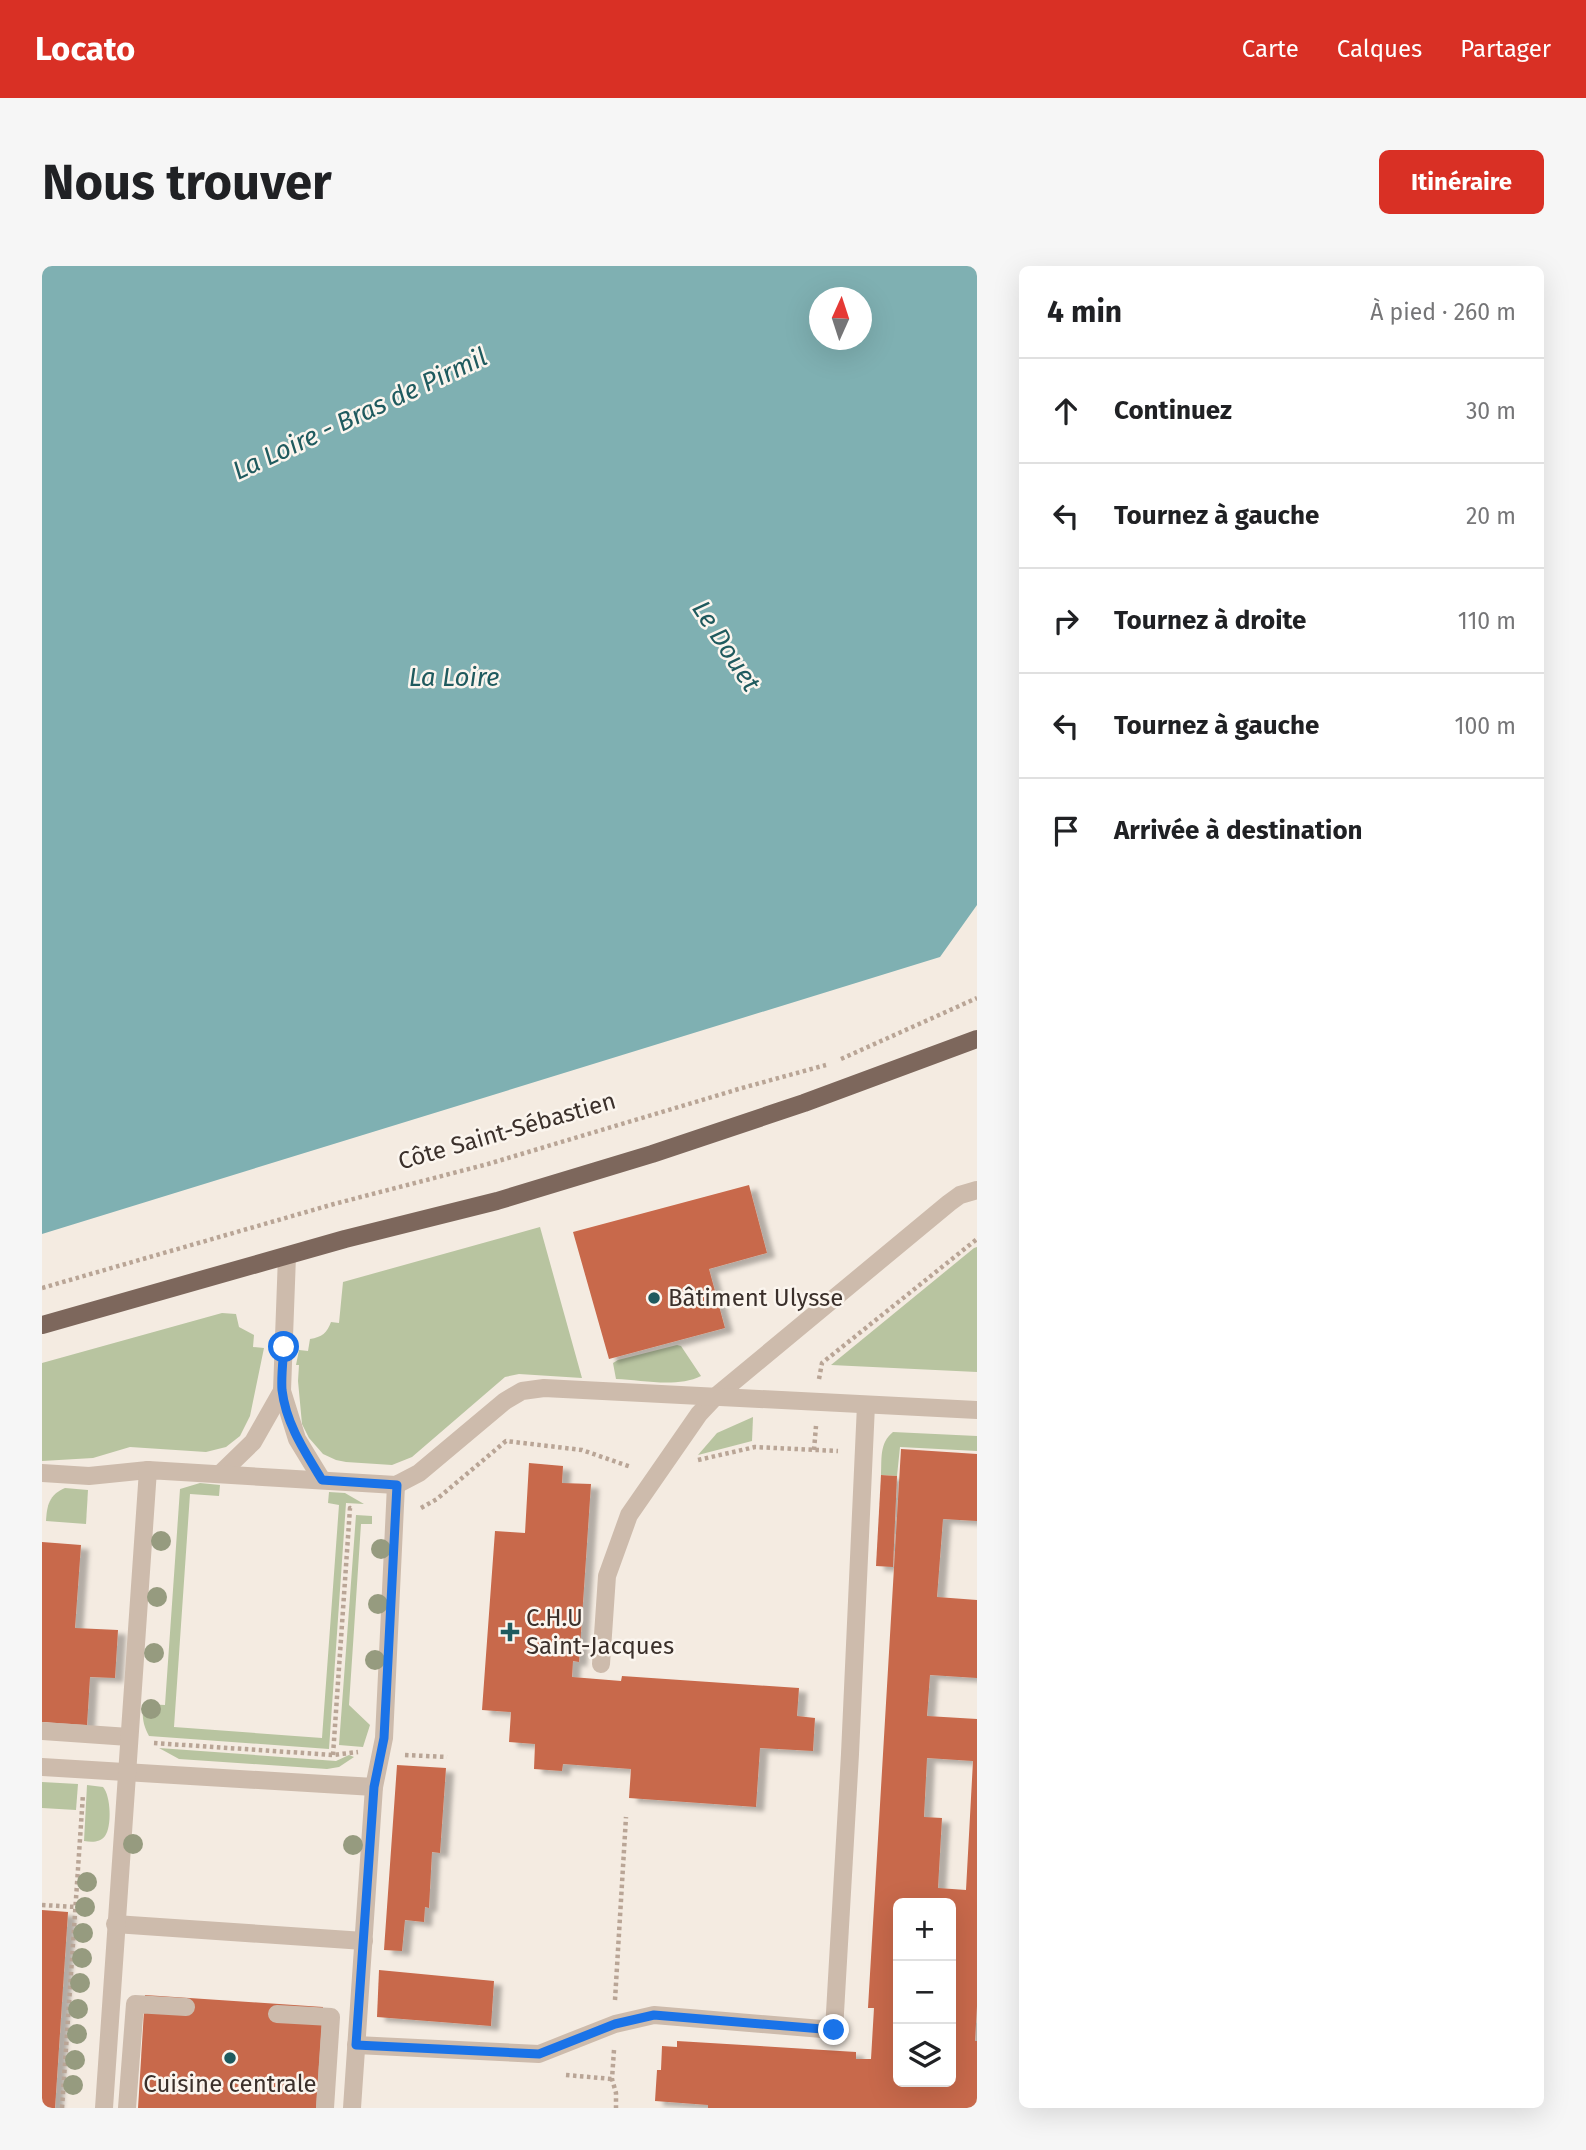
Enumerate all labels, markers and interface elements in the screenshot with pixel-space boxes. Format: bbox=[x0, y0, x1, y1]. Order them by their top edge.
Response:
text: Locato bbox=[35, 29, 135, 69]
text: Carte bbox=[1242, 35, 1299, 63]
text: Calques bbox=[1337, 35, 1422, 63]
text: Partager bbox=[1460, 35, 1551, 63]
button: Itinéraire bbox=[1379, 150, 1544, 214]
text: Nous trouver bbox=[42, 153, 332, 212]
north arrow bbox=[809, 287, 872, 350]
text: 4 min bbox=[1047, 294, 1122, 330]
text: À pied · 260 m bbox=[1370, 298, 1516, 326]
water label: La Loire - Bras de Pirmil bbox=[228, 341, 492, 487]
icon: ahead bbox=[1047, 392, 1085, 430]
text: Continuez bbox=[1114, 395, 1232, 426]
text: 30 m bbox=[1466, 397, 1516, 425]
icon: left bbox=[1047, 497, 1085, 535]
text: Tournez à gauche bbox=[1114, 500, 1319, 531]
text: 20 m bbox=[1466, 502, 1516, 530]
water label: Le Douet bbox=[685, 595, 767, 698]
icon: right bbox=[1047, 602, 1085, 640]
text: Tournez à droite bbox=[1114, 605, 1306, 636]
text: 110 m bbox=[1458, 607, 1516, 635]
water label: La Loire bbox=[409, 662, 499, 693]
icon: left bbox=[1047, 707, 1085, 745]
text: Tournez à gauche bbox=[1114, 710, 1319, 741]
text: 100 m bbox=[1455, 712, 1516, 740]
icon: arrive bbox=[1047, 812, 1085, 850]
text: Arrivée à destination bbox=[1114, 815, 1363, 846]
street label: Côte Saint-Sébastien bbox=[395, 1087, 619, 1175]
place label: Bâtiment Ulysse bbox=[668, 1284, 843, 1312]
marker: Bâtiment Ulysse bbox=[646, 1290, 662, 1306]
route start bbox=[268, 1331, 299, 1362]
place label: C.H.U Saint-Jacques bbox=[526, 1604, 674, 1660]
marker: C.H.U Saint-Jacques bbox=[500, 1622, 520, 1642]
map controls bbox=[893, 1898, 956, 2087]
button: + bbox=[893, 1898, 956, 1961]
button: − bbox=[893, 1961, 956, 2024]
route end bbox=[818, 2014, 849, 2045]
button: layers bbox=[893, 2024, 956, 2087]
marker: Cuisine centrale bbox=[222, 2050, 238, 2066]
place label: Cuisine centrale bbox=[143, 2070, 317, 2098]

